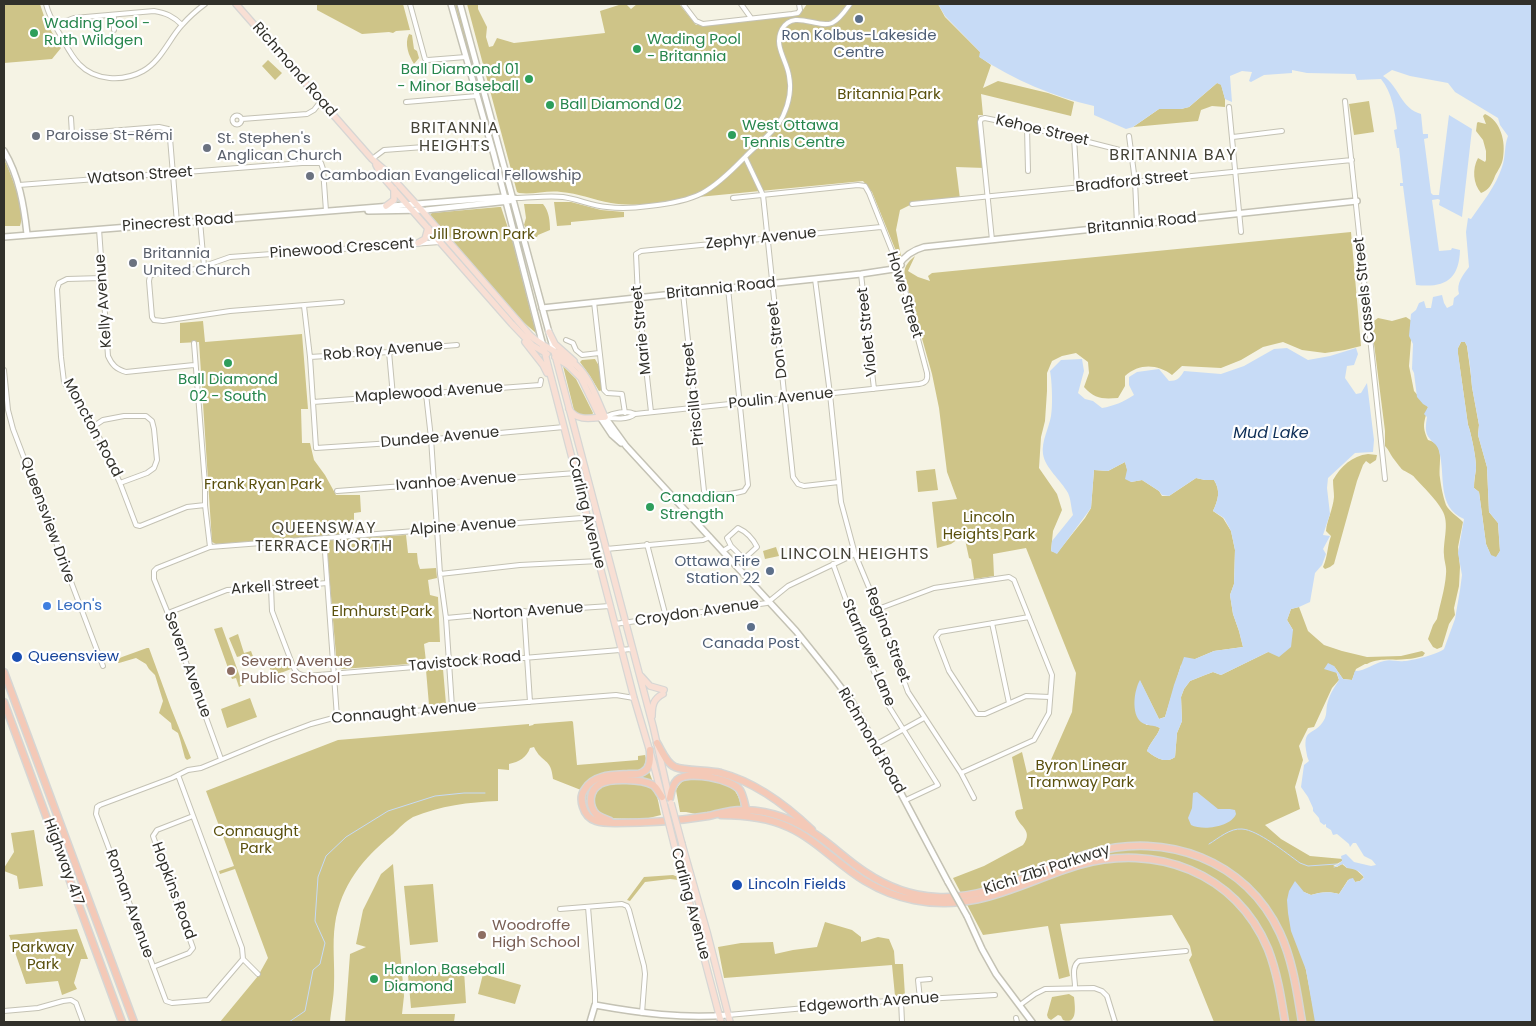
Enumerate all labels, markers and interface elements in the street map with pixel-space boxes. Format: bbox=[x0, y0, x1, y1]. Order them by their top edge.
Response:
marker: Ron Kolbus-Lakeside Centre bbox=[853, 13, 865, 25]
place label: Wading Pool - Ruth Wildgen bbox=[44, 15, 150, 50]
street label: Richmond Road bbox=[248, 19, 340, 121]
marker: Wading Pool - Ruth Wildgen bbox=[28, 27, 40, 39]
place label: Ron Kolbus-Lakeside Centre bbox=[781, 27, 937, 62]
place label: Wading Pool - Britannia bbox=[647, 31, 741, 66]
marker: Wading Pool - Britannia bbox=[631, 43, 643, 55]
place label: Ball Diamond 01 - Minor Baseball bbox=[397, 61, 519, 96]
marker: Ball Diamond 01 - Minor Baseball bbox=[523, 73, 535, 85]
park label: Britannia Park bbox=[837, 86, 941, 104]
place label: Ball Diamond 02 bbox=[560, 96, 682, 114]
marker: Ball Diamond 02 bbox=[544, 99, 556, 111]
street label: Kehoe Street bbox=[994, 112, 1090, 150]
place label: West Ottawa Tennis Centre bbox=[742, 117, 845, 152]
district label: BRITANNIA HEIGHTS bbox=[409, 119, 501, 157]
place label: Paroisse St-Rémi bbox=[46, 127, 173, 145]
marker: West Ottawa Tennis Centre bbox=[726, 129, 738, 141]
marker: Paroisse St-Rémi bbox=[30, 130, 42, 142]
place label: St. Stephen's Anglican Church bbox=[217, 130, 342, 165]
marker: St. Stephen's Anglican Church bbox=[201, 142, 213, 154]
district label: BRITANNIA BAY bbox=[1108, 146, 1238, 166]
street label: Watson Street bbox=[87, 163, 193, 189]
place label: Cambodian Evangelical Fellowship bbox=[320, 167, 581, 185]
street label: Bradford Street bbox=[1075, 167, 1189, 197]
marker: Cambodian Evangelical Fellowship bbox=[304, 170, 316, 182]
street label: Britannia Road bbox=[1086, 209, 1198, 239]
street label: Pinecrest Road bbox=[122, 210, 234, 236]
street label: Zephyr Avenue bbox=[705, 224, 817, 254]
park label: Jill Brown Park bbox=[429, 226, 535, 244]
street label: Pinewood Crescent bbox=[269, 235, 415, 263]
street label: Cassels Street bbox=[1351, 236, 1379, 344]
place label: Britannia United Church bbox=[143, 245, 250, 280]
street label: Howe Street bbox=[882, 250, 926, 340]
street label: Kelly Avenue bbox=[92, 253, 116, 349]
marker: Britannia United Church bbox=[127, 257, 139, 269]
street label: Britannia Road bbox=[665, 274, 777, 304]
street label: Marie Street bbox=[628, 285, 656, 375]
street label: Violet Street bbox=[854, 286, 882, 378]
street label: Don Street bbox=[764, 300, 792, 380]
street label: Rob Roy Avenue bbox=[322, 337, 444, 365]
street label: Priscilla Street bbox=[680, 341, 708, 447]
marker: Ball Diamond 02 - South bbox=[222, 357, 234, 369]
place label: Ball Diamond 02 - South bbox=[178, 371, 278, 406]
street label: Moncton Road bbox=[58, 376, 126, 480]
street label: Maplewood Avenue bbox=[354, 379, 504, 407]
street label: Poulin Avenue bbox=[728, 385, 834, 413]
street label: Dundee Avenue bbox=[380, 424, 500, 452]
water label: Mud Lake bbox=[1233, 424, 1309, 444]
street label: Queensview Drive bbox=[16, 455, 78, 585]
street label: Carling Avenue bbox=[563, 455, 609, 571]
street label: Ivanhoe Avenue bbox=[395, 469, 517, 495]
park label: Frank Ryan Park bbox=[204, 476, 322, 494]
place label: Canadian Strength bbox=[660, 489, 735, 524]
marker: Canadian Strength bbox=[644, 501, 656, 513]
park label: Lincoln Heights Park bbox=[943, 509, 1035, 544]
street label: Alpine Avenue bbox=[409, 514, 517, 540]
district label: QUEENSWAY TERRACE NORTH bbox=[253, 519, 395, 557]
district label: LINCOLN HEIGHTS bbox=[779, 545, 931, 565]
place label: Ottawa Fire Station 22 bbox=[675, 553, 760, 588]
marker: Ottawa Fire Station 22 bbox=[764, 565, 776, 577]
street label: Arkell Street bbox=[230, 575, 320, 599]
street label: Regina Street bbox=[861, 585, 913, 685]
street label: Croydon Avenue bbox=[634, 595, 760, 631]
place label: Leon's bbox=[57, 597, 102, 615]
street label: Starflower Lane bbox=[837, 597, 899, 709]
street label: Norton Avenue bbox=[472, 599, 584, 625]
marker: Leon's bbox=[41, 600, 53, 612]
park label: Elmhurst Park bbox=[331, 603, 433, 621]
street label: Severn Avenue bbox=[160, 610, 214, 720]
marker: Canada Post bbox=[745, 621, 757, 633]
place label: Canada Post bbox=[702, 635, 800, 653]
place label: Queensview bbox=[28, 648, 119, 666]
street label: Tavistock Road bbox=[408, 648, 522, 676]
marker: Queensview bbox=[10, 650, 24, 664]
place label: Severn Avenue Public School bbox=[241, 653, 352, 688]
marker: Severn Avenue Public School bbox=[225, 665, 237, 677]
street label: Richmond Road bbox=[833, 685, 909, 797]
street label: Connaught Avenue bbox=[331, 698, 477, 728]
park label: Byron Linear Tramway Park bbox=[1028, 757, 1134, 792]
street label: Highway 417 bbox=[39, 816, 87, 908]
park label: Connaught Park bbox=[213, 823, 299, 858]
street label: Hopkins Road bbox=[147, 840, 199, 942]
street label: Kichi Zībī Parkway bbox=[982, 841, 1112, 899]
street label: Carling Avenue bbox=[666, 846, 714, 962]
street label: Roman Avenue bbox=[101, 847, 157, 961]
place label: Lincoln Fields bbox=[748, 876, 846, 894]
marker: Lincoln Fields bbox=[730, 878, 744, 892]
place label: Woodroffe High School bbox=[492, 917, 580, 952]
marker: Woodroffe High School bbox=[476, 929, 488, 941]
park label: Parkway Park bbox=[11, 939, 75, 974]
place label: Hanlon Baseball Diamond bbox=[384, 961, 505, 996]
marker: Hanlon Baseball Diamond bbox=[368, 973, 380, 985]
street label: Edgeworth Avenue bbox=[798, 989, 940, 1017]

